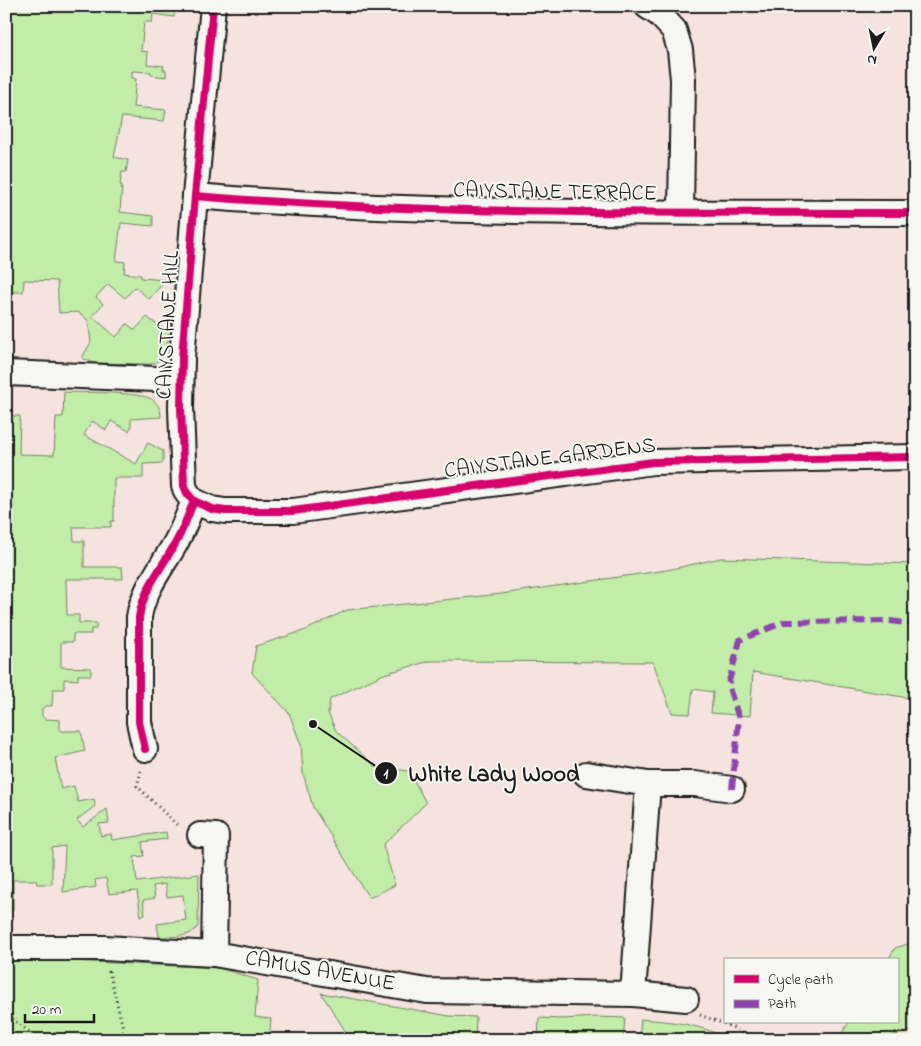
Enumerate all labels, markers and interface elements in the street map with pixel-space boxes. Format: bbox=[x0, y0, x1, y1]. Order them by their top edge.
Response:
north arrow bbox=[848, 22, 898, 72]
text: N bbox=[866, 48, 878, 70]
street label: CAIYSTANE TERRACE bbox=[453, 175, 657, 211]
street label: CAIYSTANE HILL bbox=[149, 249, 189, 400]
street label: CAIYSTANE GARDENS bbox=[442, 430, 658, 488]
callout: White Lady Wood bbox=[373, 753, 589, 792]
text: White Lady Wood bbox=[409, 758, 580, 794]
text: 1 bbox=[384, 763, 389, 785]
street label: CAMUS AVENUE bbox=[242, 943, 398, 1001]
legend bbox=[724, 958, 898, 1024]
text: Cycle path bbox=[768, 969, 833, 992]
scale bar bbox=[25, 991, 94, 1023]
text: Path bbox=[768, 993, 796, 1015]
text: 20 m bbox=[32, 999, 62, 1021]

